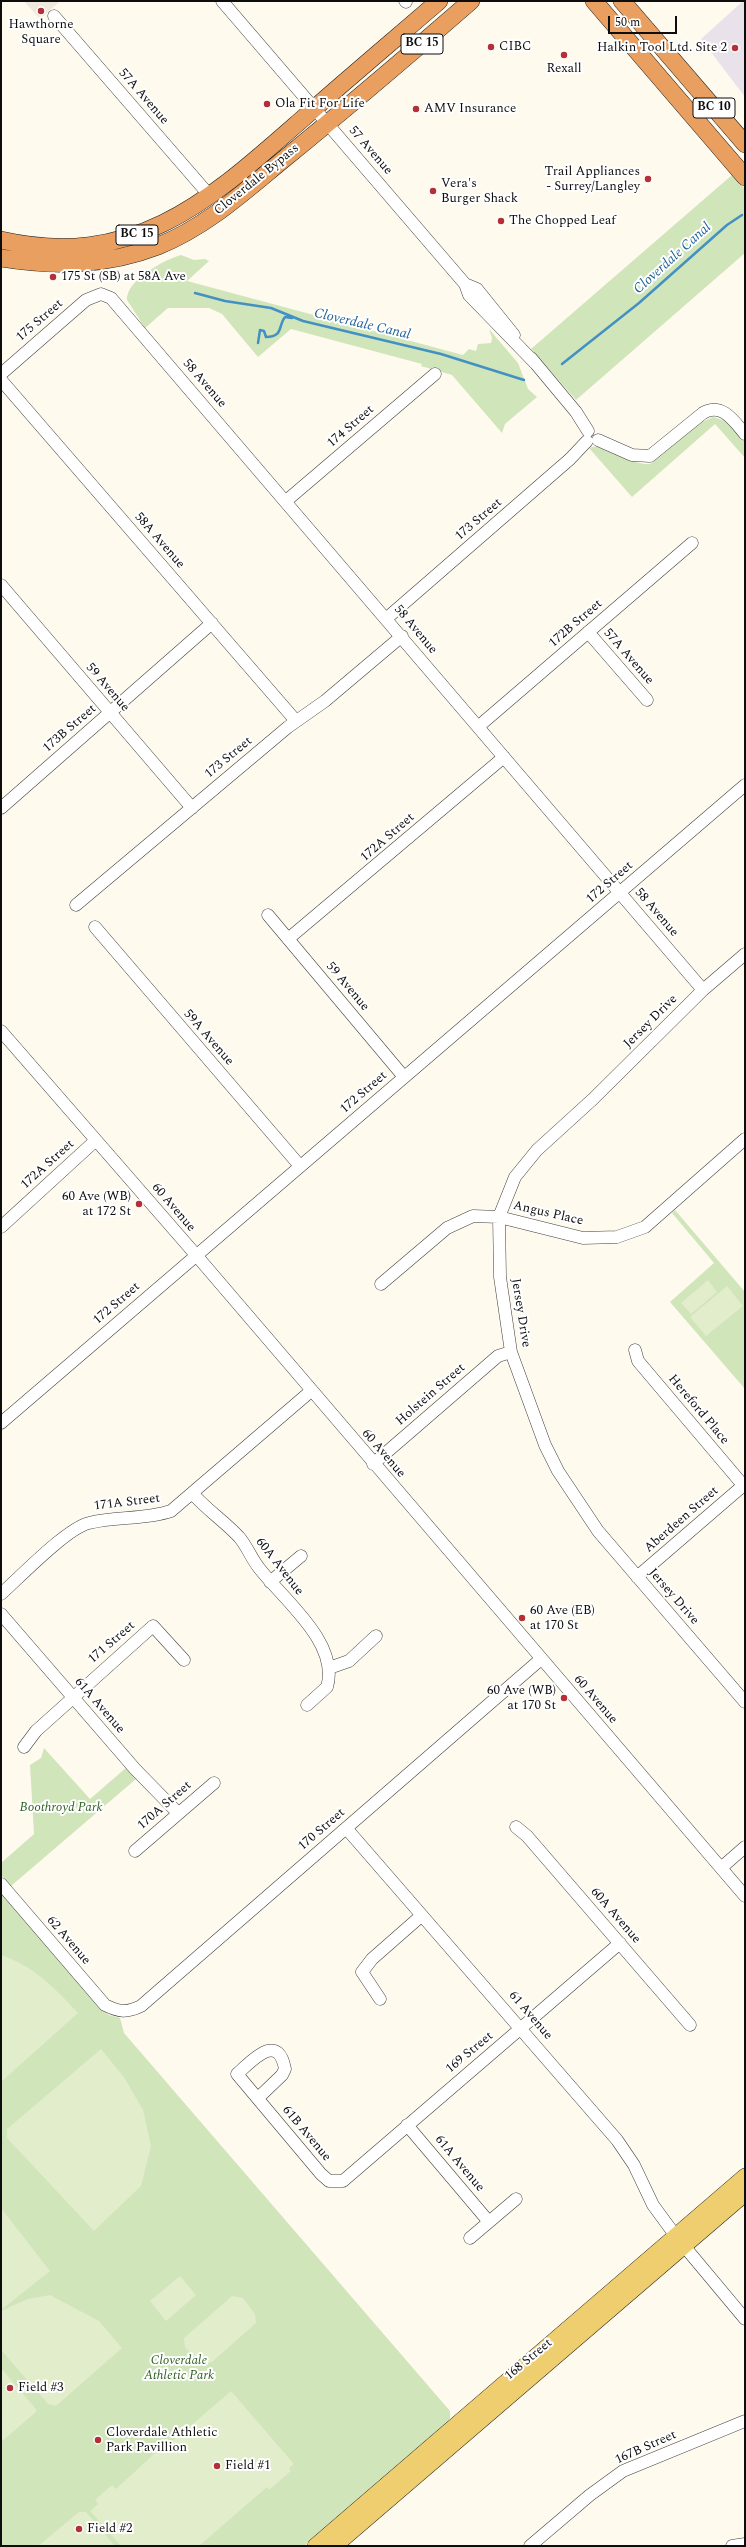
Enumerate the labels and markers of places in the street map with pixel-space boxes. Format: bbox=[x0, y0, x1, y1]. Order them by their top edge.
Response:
marker: Hawthorne Square bbox=[36, 6, 46, 16]
place label: Hawthorne Square bbox=[9, 17, 73, 48]
place label: CIBC bbox=[499, 39, 531, 55]
place label: Halkin Tool Ltd. Site 2 bbox=[597, 40, 727, 56]
marker: CIBC bbox=[486, 42, 496, 52]
marker: Halkin Tool Ltd. Site 2 bbox=[730, 43, 740, 53]
marker: Rexall bbox=[559, 50, 569, 60]
place label: Rexall bbox=[546, 61, 582, 77]
place label: Ola Fit For Life bbox=[275, 96, 365, 112]
marker: Ola Fit For Life bbox=[262, 99, 272, 109]
place label: AMV Insurance bbox=[424, 101, 516, 117]
marker: AMV Insurance bbox=[411, 104, 421, 114]
place label: Trail Appliances - Surrey/Langley bbox=[544, 164, 640, 195]
marker: Trail Appliances - Surrey/Langley bbox=[643, 174, 653, 184]
place label: Vera's Burger Shack bbox=[441, 176, 518, 207]
marker: Vera's Burger Shack bbox=[428, 186, 438, 196]
place label: The Chopped Leaf bbox=[509, 213, 616, 229]
marker: The Chopped Leaf bbox=[496, 216, 506, 226]
place label: 175 St (SB) at 58A Ave bbox=[61, 269, 186, 285]
marker: 175 St (SB) at 58A Ave bbox=[48, 272, 58, 282]
place label: 60 Ave (WB) at 172 St bbox=[62, 1189, 131, 1220]
marker: 60 Ave (WB) at 172 St bbox=[134, 1199, 144, 1209]
place label: 60 Ave (EB) at 170 St bbox=[530, 1603, 595, 1634]
marker: 60 Ave (EB) at 170 St bbox=[517, 1613, 527, 1623]
place label: 60 Ave (WB) at 170 St bbox=[487, 1683, 556, 1714]
marker: 60 Ave (WB) at 170 St bbox=[559, 1693, 569, 1703]
place label: Field #3 bbox=[18, 2380, 64, 2396]
marker: Field #3 bbox=[5, 2383, 15, 2393]
place label: Cloverdale Athletic Park Pavillion bbox=[106, 2425, 217, 2456]
marker: Cloverdale Athletic Park Pavillion bbox=[93, 2435, 103, 2445]
place label: Field #1 bbox=[225, 2458, 271, 2474]
marker: Field #1 bbox=[212, 2461, 222, 2471]
place label: Field #2 bbox=[87, 2521, 133, 2537]
marker: Field #2 bbox=[74, 2524, 84, 2534]

